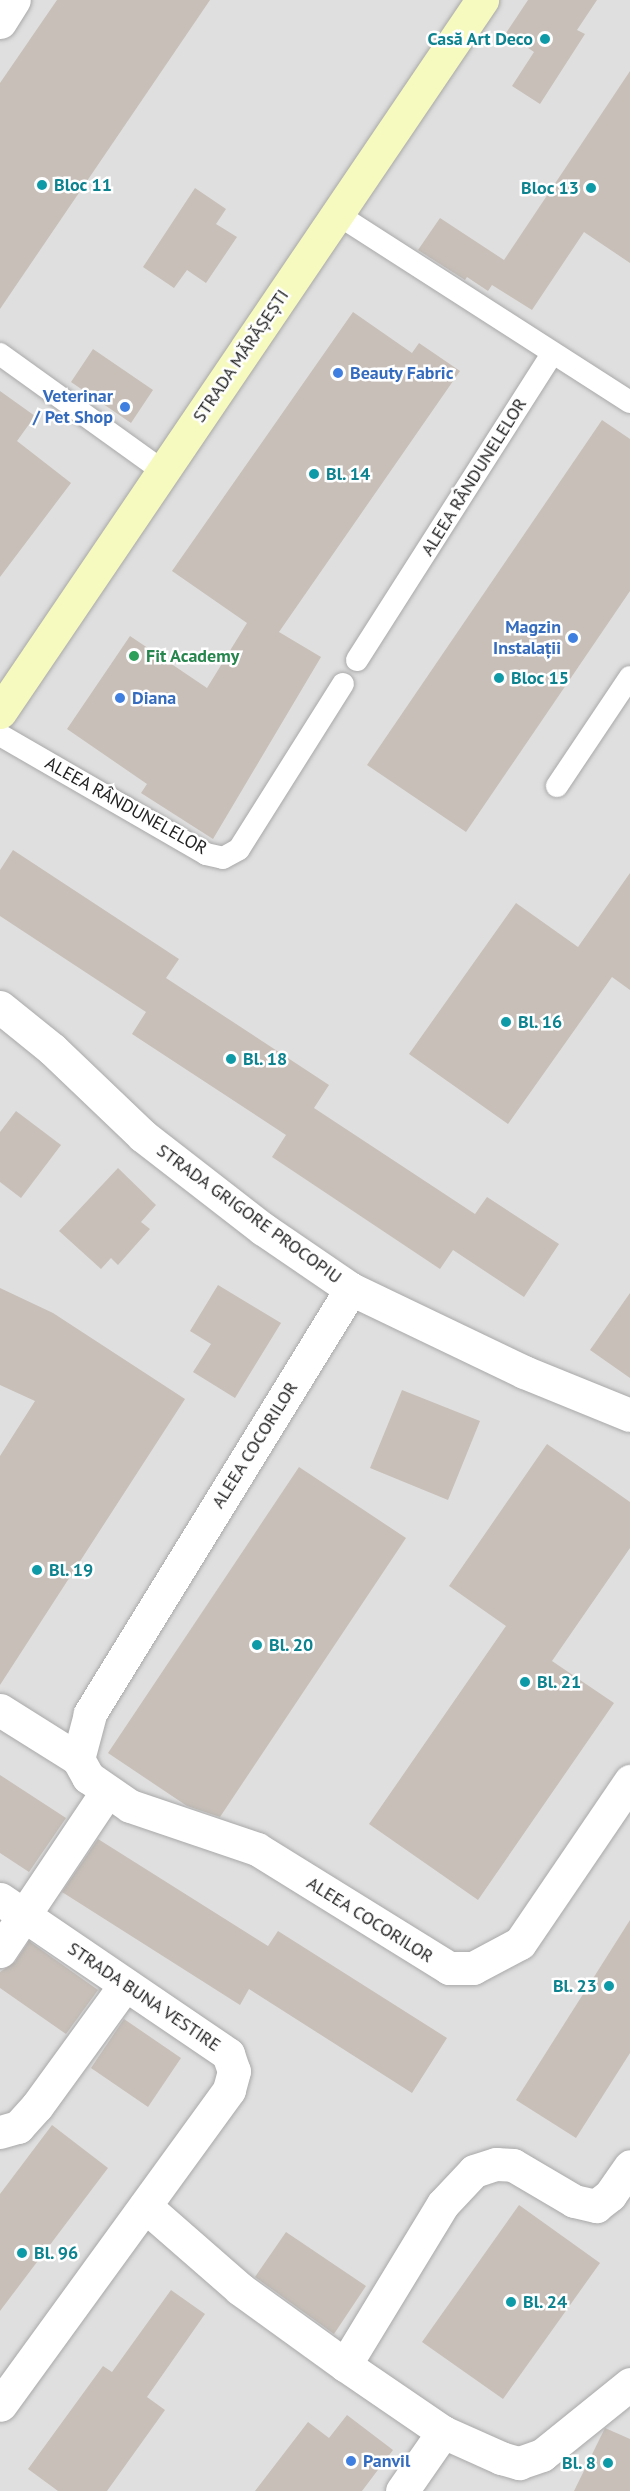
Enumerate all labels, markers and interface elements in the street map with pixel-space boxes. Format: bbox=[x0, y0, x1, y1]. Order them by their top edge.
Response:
place label: Casă Art Deco bbox=[427, 28, 533, 50]
marker: Casă Art Deco bbox=[538, 32, 552, 46]
place label: Bloc 11 bbox=[54, 174, 112, 196]
place label: Bloc 13 bbox=[521, 177, 579, 199]
marker: Bloc 11 bbox=[35, 178, 49, 192]
marker: Bloc 13 bbox=[584, 181, 598, 195]
street label: STRADA MĂRĂȘEȘTI bbox=[188, 285, 294, 427]
place label: Beauty Fabric bbox=[350, 362, 454, 384]
marker: Beauty Fabric bbox=[331, 366, 345, 380]
place label: Veterinar / Pet Shop bbox=[33, 386, 113, 428]
street label: ALEEA RÂNDUNELELOR bbox=[416, 394, 532, 560]
marker: Veterinar / Pet Shop bbox=[118, 400, 132, 414]
place label: Bl. 14 bbox=[326, 463, 371, 485]
marker: Bl. 14 bbox=[307, 467, 321, 481]
place label: Magzin Instalații bbox=[493, 617, 561, 660]
marker: Magzin Instalații bbox=[566, 631, 580, 645]
place label: Fit Academy bbox=[146, 645, 240, 667]
marker: Fit Academy bbox=[127, 649, 141, 663]
place label: Bloc 15 bbox=[511, 667, 569, 689]
marker: Bloc 15 bbox=[492, 671, 506, 685]
place label: Diana bbox=[132, 687, 176, 709]
marker: Diana bbox=[113, 691, 127, 705]
street label: ALEEA RÂNDUNELELOR bbox=[41, 752, 211, 860]
place label: Bl. 16 bbox=[518, 1011, 563, 1033]
marker: Bl. 16 bbox=[499, 1015, 513, 1029]
place label: Bl. 18 bbox=[243, 1048, 288, 1070]
marker: Bl. 18 bbox=[224, 1052, 238, 1066]
street label: STRADA GRIGORE PROCOPIU bbox=[152, 1139, 346, 1289]
street label: ALEEA COCORILOR bbox=[207, 1377, 303, 1513]
place label: Bl. 19 bbox=[49, 1559, 94, 1581]
marker: Bl. 19 bbox=[30, 1563, 44, 1577]
place label: Bl. 20 bbox=[269, 1634, 314, 1656]
marker: Bl. 20 bbox=[250, 1638, 264, 1652]
place label: Bl. 21 bbox=[537, 1671, 582, 1693]
marker: Bl. 21 bbox=[518, 1675, 532, 1689]
street label: ALEEA COCORILOR bbox=[302, 1872, 438, 1968]
street label: STRADA BUNA VESTIRE bbox=[63, 1937, 225, 2057]
place label: Bl. 23 bbox=[552, 1975, 597, 1997]
marker: Bl. 23 bbox=[602, 1979, 616, 1993]
place label: Bl. 96 bbox=[34, 2242, 79, 2264]
marker: Bl. 96 bbox=[15, 2246, 29, 2260]
place label: Bl. 24 bbox=[523, 2291, 568, 2313]
marker: Bl. 24 bbox=[504, 2295, 518, 2309]
place label: Panvil bbox=[363, 2450, 410, 2472]
place label: Bl. 8 bbox=[561, 2452, 596, 2474]
marker: Panvil bbox=[344, 2454, 358, 2468]
marker: Bl. 8 bbox=[601, 2456, 615, 2470]

